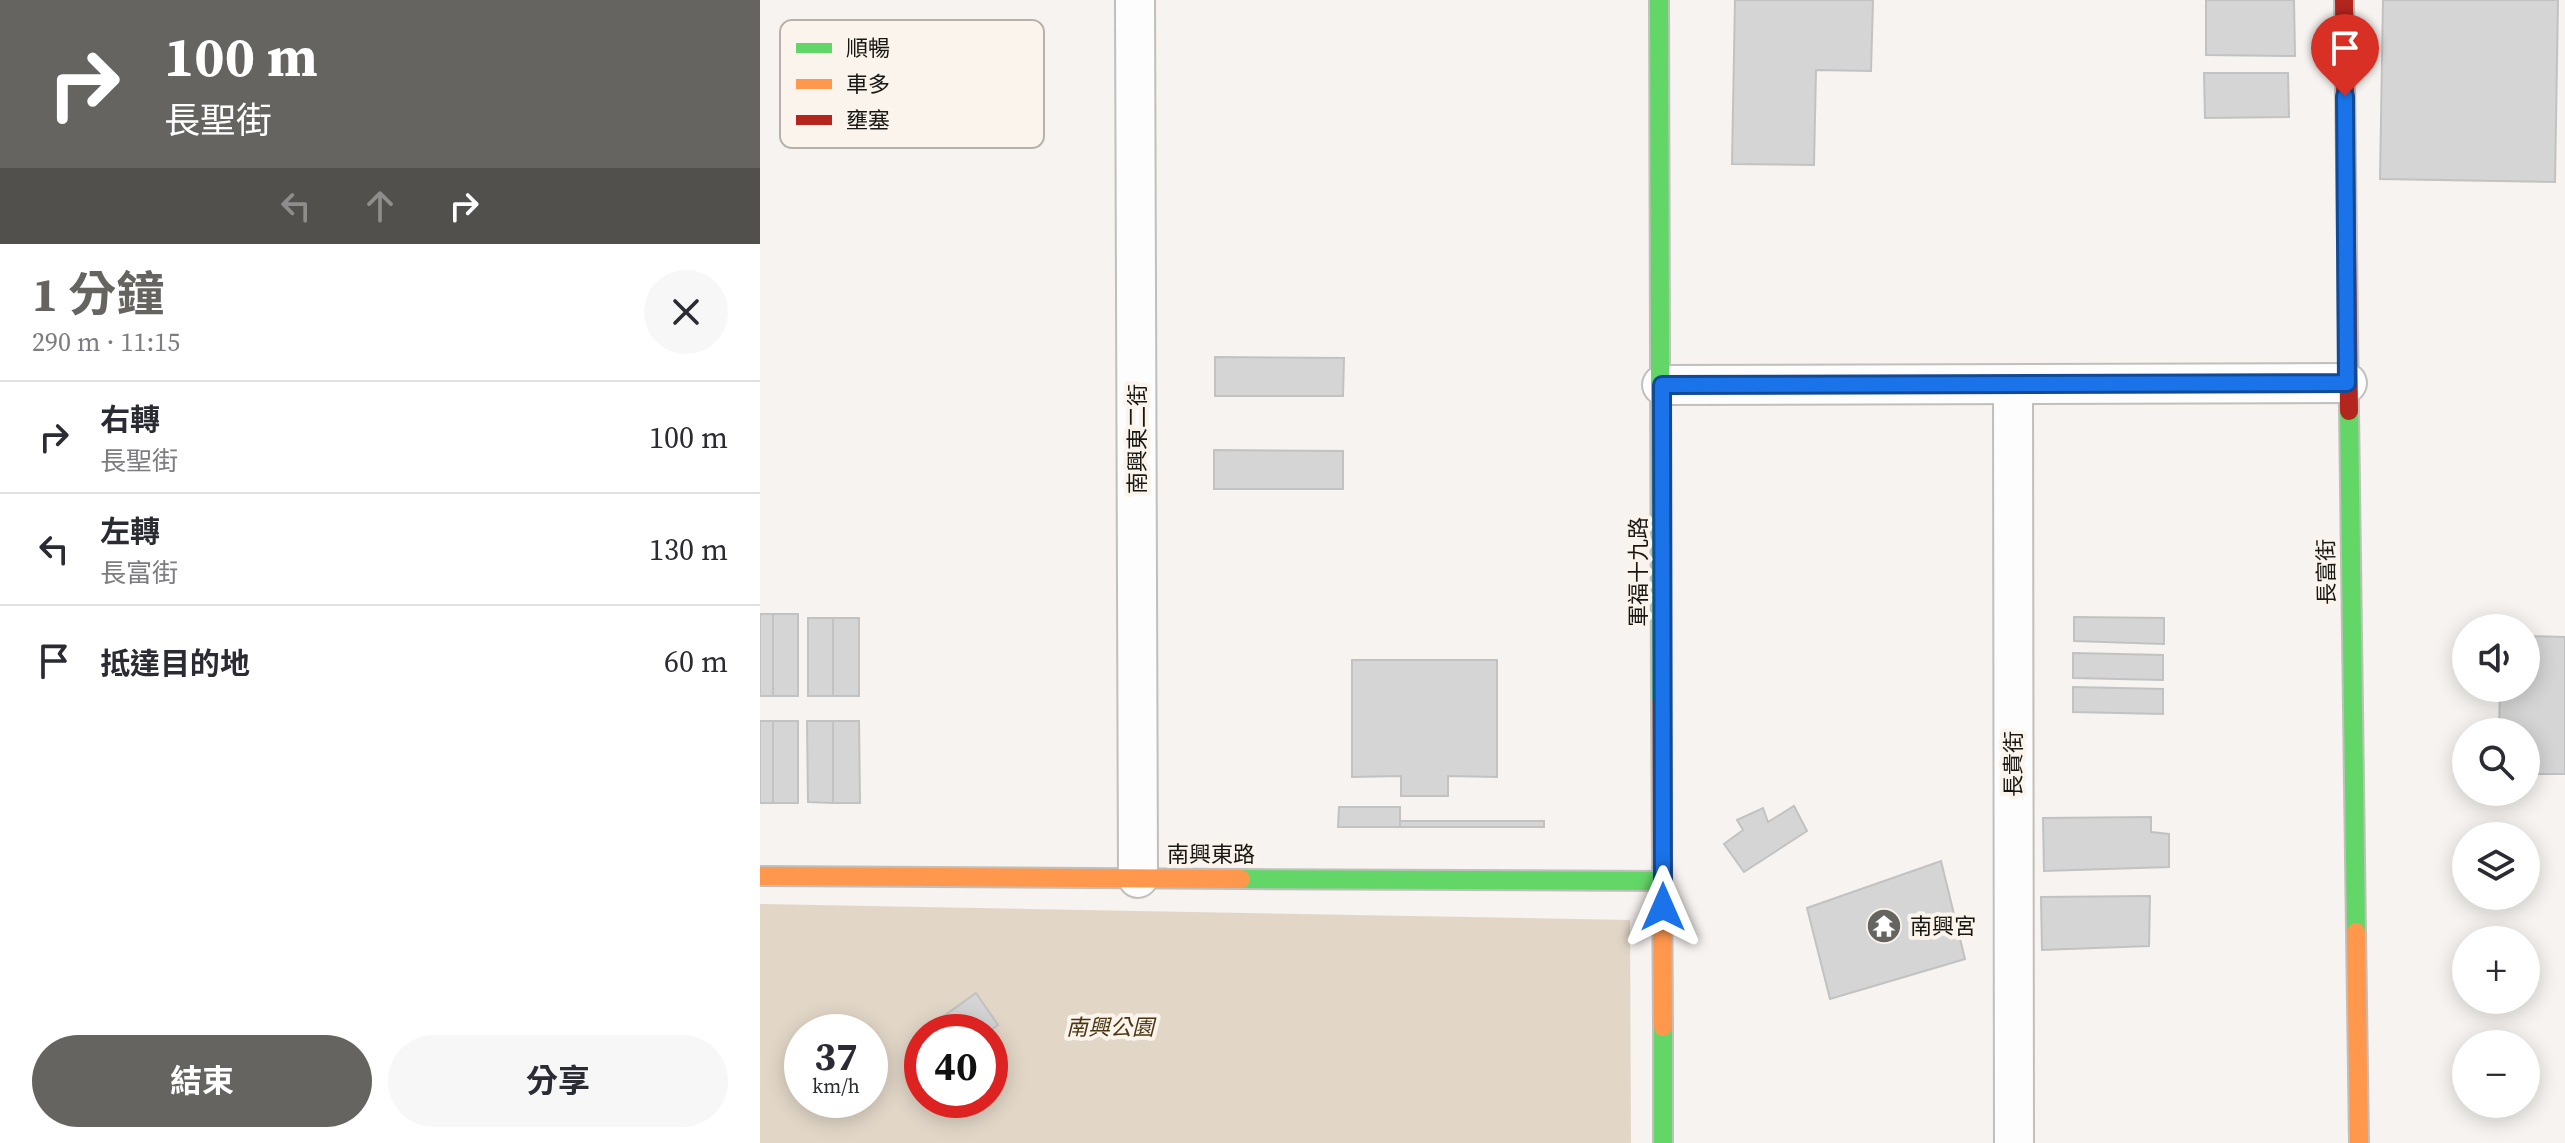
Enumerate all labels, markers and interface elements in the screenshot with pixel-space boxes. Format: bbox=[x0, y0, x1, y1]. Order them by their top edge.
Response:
pin bbox=[2311, 14.0, 2379, 96]
text: 100 m bbox=[164, 18, 318, 95]
legend bbox=[780, 20, 1044, 148]
icon: arrive bbox=[2323, 26, 2367, 70]
icon: right bbox=[32, 32, 136, 136]
text: 順暢 bbox=[846, 33, 890, 63]
text: 車多 bbox=[846, 69, 890, 99]
text: 長聖街 bbox=[164, 96, 272, 145]
text: 壅塞 bbox=[846, 105, 890, 135]
icon: left bbox=[274, 184, 318, 228]
icon: ahead bbox=[358, 184, 402, 228]
icon: right bbox=[442, 184, 486, 228]
text: 1 分鐘 bbox=[32, 261, 164, 327]
button: close bbox=[644, 270, 728, 354]
text: 290 m · 11:15 bbox=[32, 324, 180, 360]
street label: 南興東二街 bbox=[1122, 384, 1152, 494]
text: 右轉 bbox=[100, 399, 160, 440]
icon: right bbox=[32, 415, 76, 459]
text: 100 m bbox=[649, 417, 728, 458]
text: 長聖街 bbox=[100, 443, 178, 479]
text: 左轉 bbox=[100, 511, 160, 552]
street label: 軍福十九路 bbox=[1623, 517, 1653, 627]
icon: left bbox=[32, 527, 76, 571]
text: 130 m bbox=[649, 529, 728, 570]
street label: 長富街 bbox=[2310, 539, 2342, 605]
text: 長富街 bbox=[100, 555, 178, 591]
map controls bbox=[2452, 614, 2540, 1118]
button: sound bbox=[2452, 614, 2540, 702]
icon: arrive bbox=[32, 639, 76, 683]
text: 60 m bbox=[664, 641, 728, 682]
text: 抵達目的地 bbox=[100, 643, 250, 684]
button: search bbox=[2452, 718, 2540, 806]
street label: 長貴街 bbox=[1998, 731, 2028, 797]
button: layers bbox=[2452, 822, 2540, 910]
street label: 南興東路 bbox=[1167, 839, 1255, 869]
position arrow bbox=[1621, 865, 1705, 949]
temple icon: 南興宮 bbox=[1865, 907, 1903, 945]
place label: 南興宮 bbox=[1910, 911, 1976, 941]
button: + bbox=[2452, 926, 2540, 1014]
park label: 南興公園 bbox=[1066, 1012, 1157, 1042]
speed limit sign: 40 bbox=[904, 1014, 1008, 1118]
text: 37 bbox=[814, 1029, 858, 1083]
button: − bbox=[2452, 1030, 2540, 1118]
button: 結束 bbox=[32, 1035, 372, 1127]
button: 分享 bbox=[388, 1035, 728, 1127]
text: km/h bbox=[812, 1072, 860, 1100]

